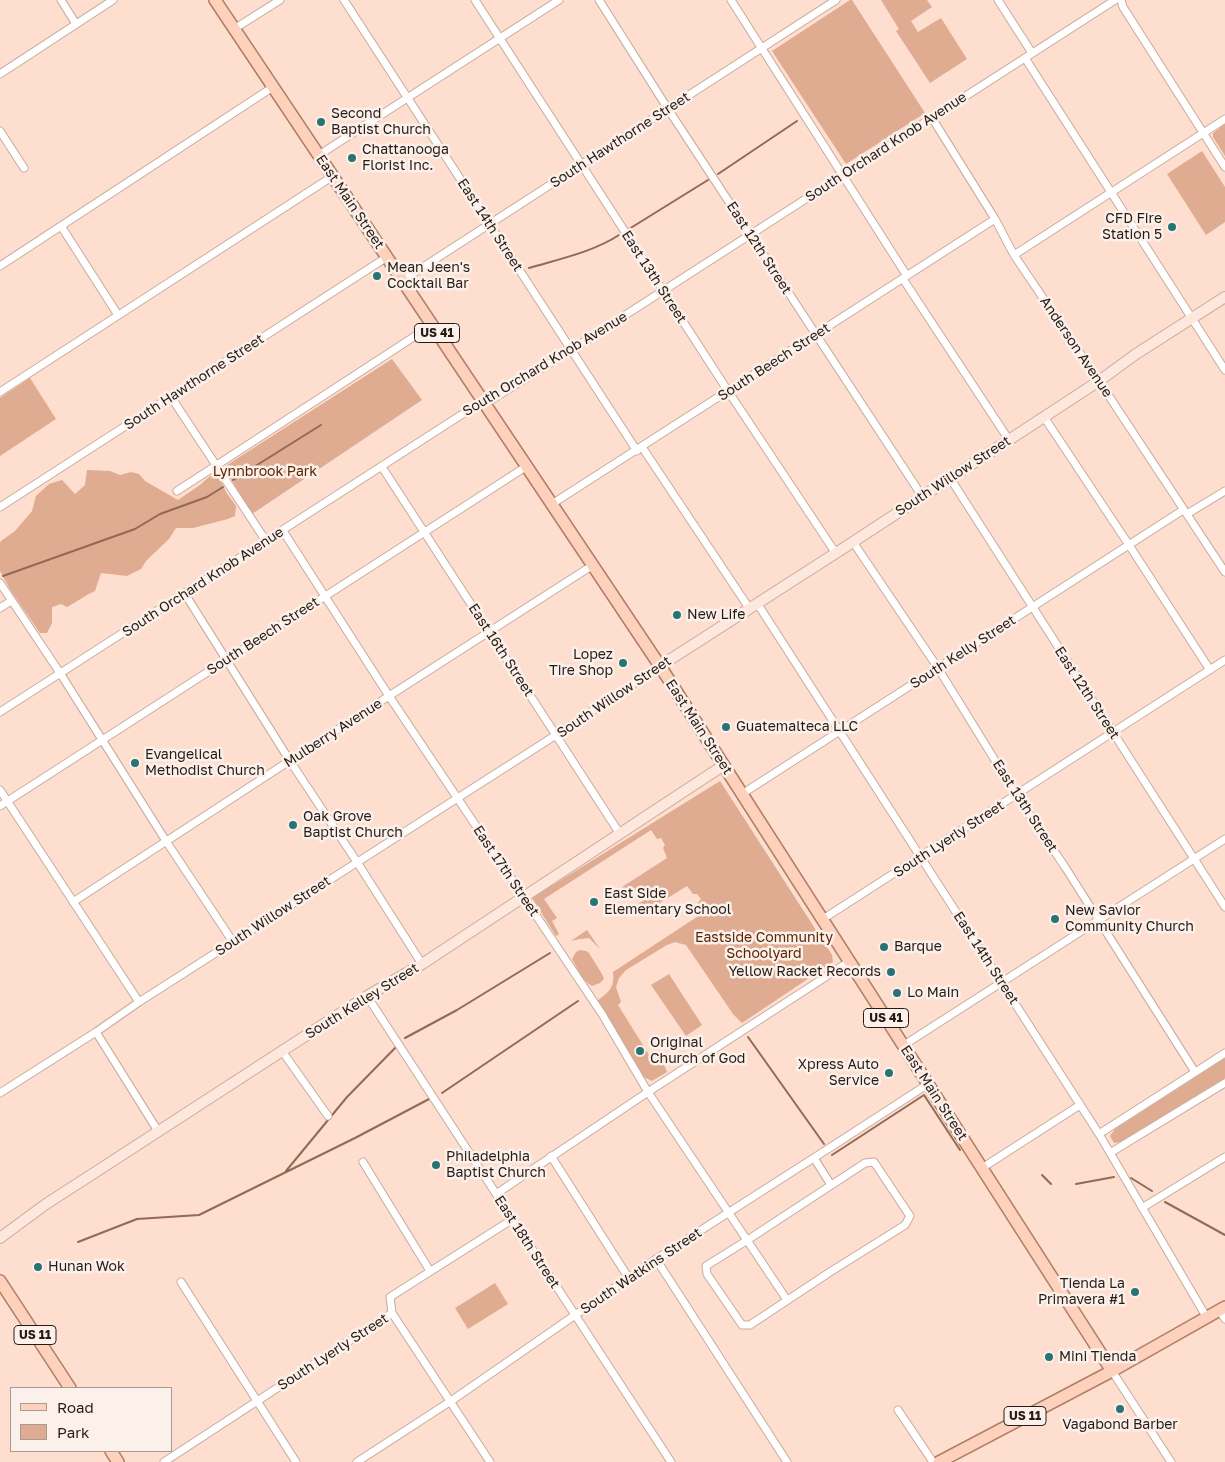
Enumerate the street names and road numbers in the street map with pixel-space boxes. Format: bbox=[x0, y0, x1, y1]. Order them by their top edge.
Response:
street label: South Hawthorne Street bbox=[547, 88, 693, 192]
street label: South Orchard Knob Avenue bbox=[802, 88, 970, 206]
street label: East Main Street bbox=[312, 152, 388, 252]
street label: East 14th Street bbox=[454, 175, 526, 275]
street label: East 12th Street bbox=[723, 199, 795, 297]
street label: East 13th Street bbox=[618, 228, 690, 326]
street label: Anderson Avenue bbox=[1036, 294, 1116, 400]
street label: South Orchard Knob Avenue bbox=[460, 308, 630, 420]
street label: South Beech Street bbox=[715, 319, 833, 405]
road number: US 41 bbox=[414, 323, 460, 342]
street label: South Hawthorne Street bbox=[121, 330, 267, 434]
street label: South Willow Street bbox=[892, 432, 1014, 520]
street label: South Orchard Knob Avenue bbox=[119, 523, 287, 641]
street label: South Beech Street bbox=[204, 593, 322, 679]
street label: East 16th Street bbox=[465, 600, 537, 700]
street label: South Kelly Street bbox=[907, 612, 1019, 692]
street label: East 12th Street bbox=[1051, 644, 1123, 742]
street label: South Willow Street bbox=[554, 653, 674, 741]
street label: East Main Street bbox=[662, 676, 736, 778]
street label: Mulberry Avenue bbox=[281, 695, 385, 771]
street label: East 13th Street bbox=[989, 757, 1061, 855]
street label: South Lyerly Street bbox=[891, 797, 1007, 881]
street label: East 17th Street bbox=[469, 822, 543, 920]
street label: South Willow Street bbox=[212, 872, 334, 960]
street label: East 14th Street bbox=[950, 908, 1022, 1008]
street label: South Kelley Street bbox=[302, 959, 422, 1043]
road number: US 41 bbox=[864, 1008, 908, 1028]
street label: East Main Street bbox=[897, 1042, 971, 1144]
street label: East 18th Street bbox=[491, 1192, 563, 1292]
street label: South Watkins Street bbox=[577, 1224, 705, 1318]
street label: South Lyerly Street bbox=[275, 1310, 391, 1394]
road number: US 11 bbox=[14, 1326, 56, 1344]
road number: US 11 bbox=[1004, 1406, 1046, 1425]

